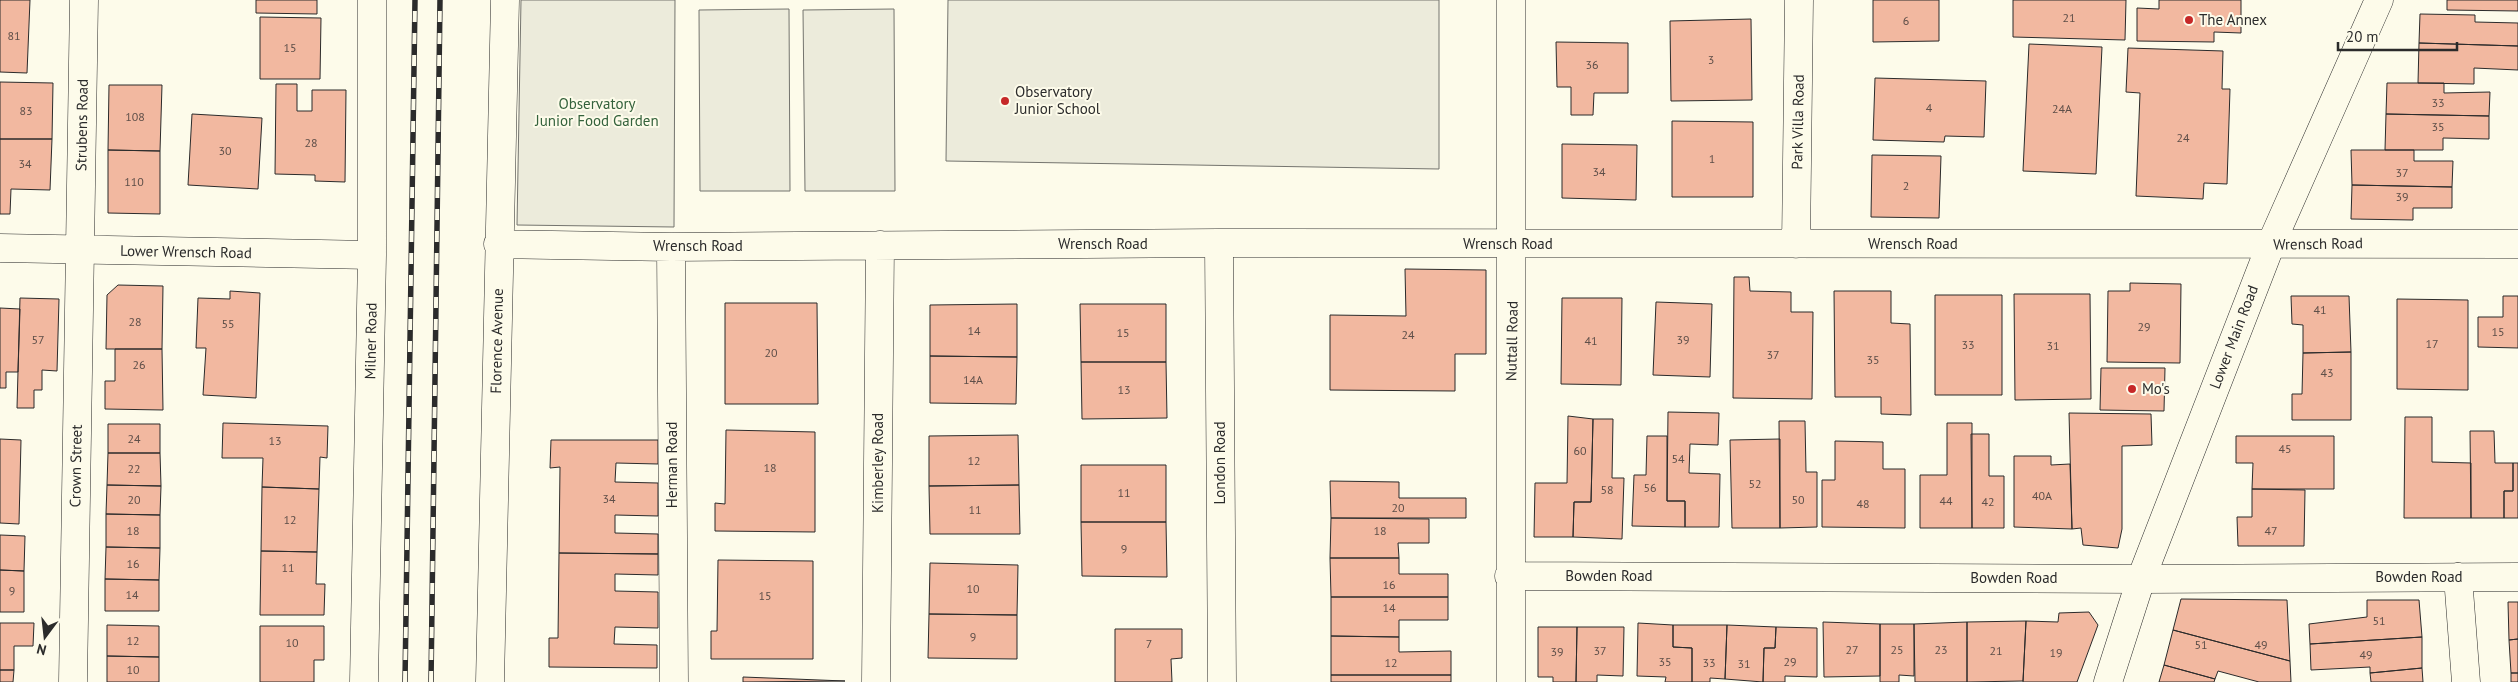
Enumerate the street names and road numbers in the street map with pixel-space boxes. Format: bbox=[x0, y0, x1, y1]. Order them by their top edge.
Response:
street label: Park Villa Road bbox=[1787, 74, 1808, 170]
street label: Strubens Road bbox=[71, 79, 92, 171]
street label: Wrensch Road bbox=[2273, 233, 2363, 254]
street label: Wrensch Road bbox=[1058, 234, 1148, 253]
street label: Wrensch Road bbox=[1463, 234, 1553, 253]
street label: Wrensch Road bbox=[1868, 234, 1958, 253]
street label: Wrensch Road bbox=[653, 236, 743, 255]
street label: Lower Wrensch Road bbox=[120, 241, 252, 262]
street label: Lower Main Road bbox=[2205, 282, 2262, 391]
street label: Florence Avenue bbox=[486, 288, 507, 394]
street label: Nuttall Road bbox=[1501, 301, 1522, 381]
street label: Milner Road bbox=[360, 302, 381, 380]
street label: Kimberley Road bbox=[868, 413, 887, 513]
street label: London Road bbox=[1210, 421, 1229, 505]
street label: Herman Road bbox=[662, 422, 681, 508]
street label: Crown Street bbox=[65, 424, 86, 508]
street label: Bowden Road bbox=[1565, 566, 1653, 585]
street label: Bowden Road bbox=[2375, 567, 2463, 586]
street label: Bowden Road bbox=[1970, 568, 2058, 587]

